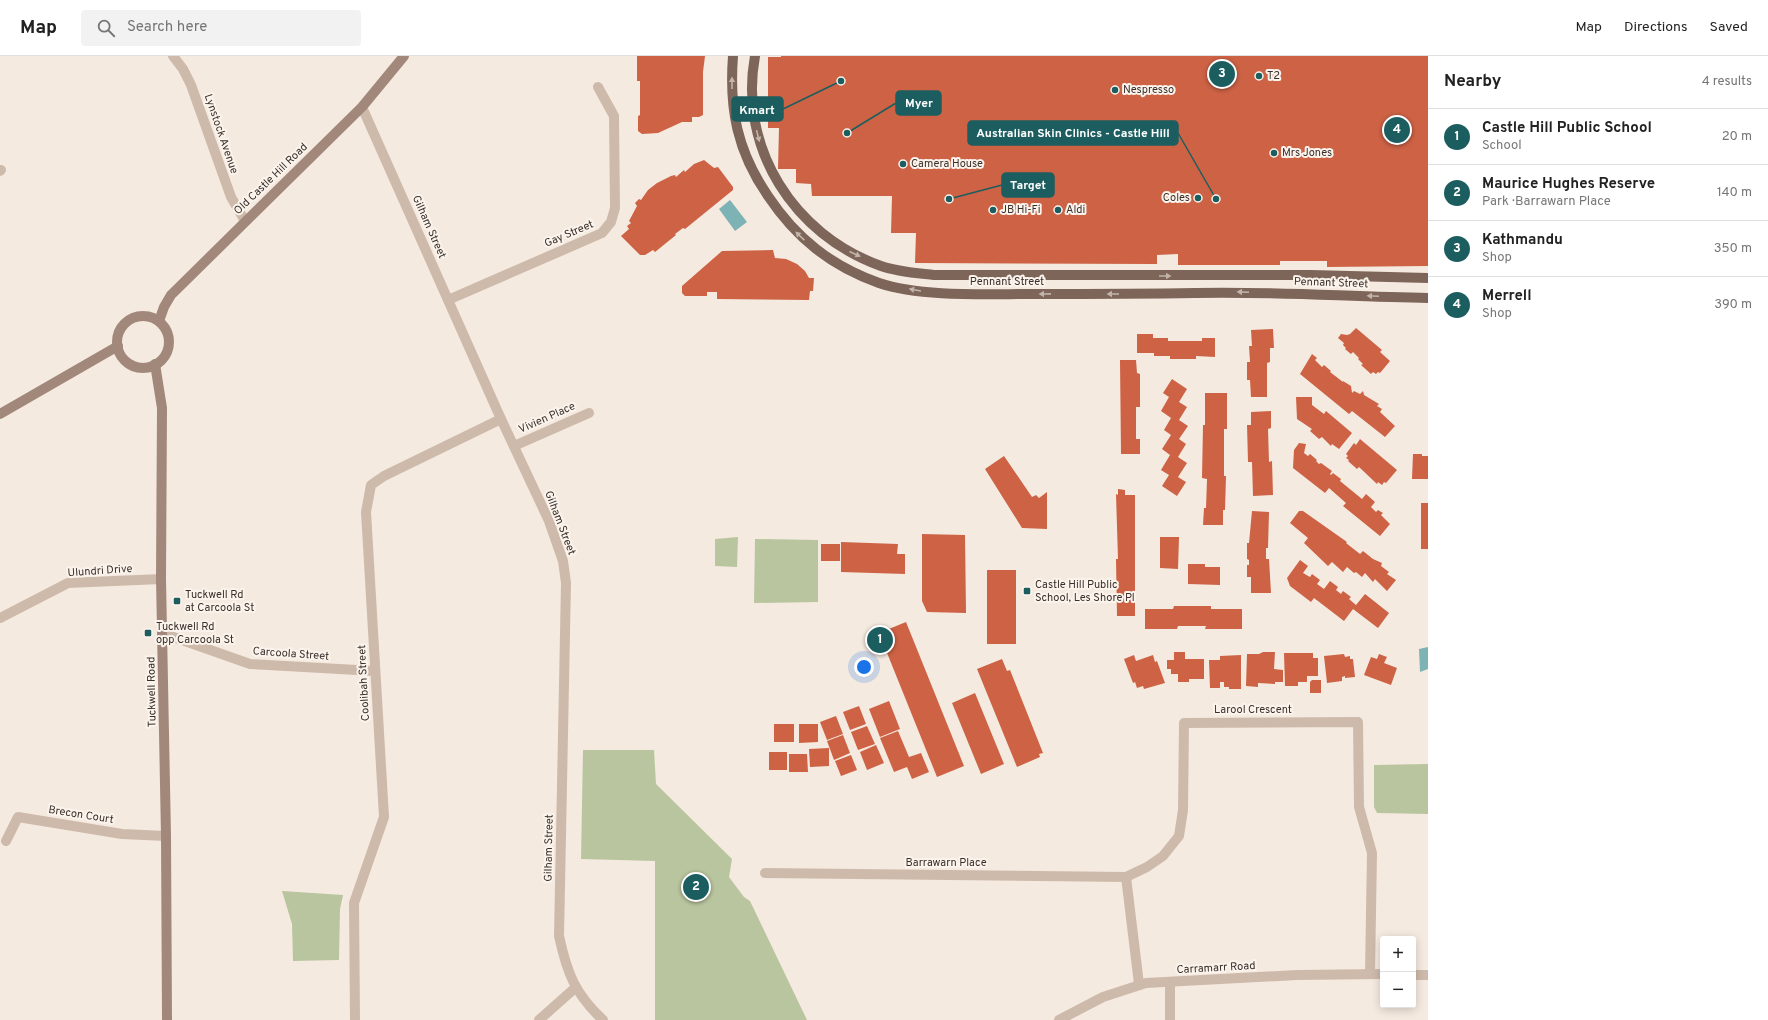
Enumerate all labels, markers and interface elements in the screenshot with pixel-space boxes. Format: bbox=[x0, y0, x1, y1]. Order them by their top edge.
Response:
search box bbox=[81, 10, 361, 46]
text: Map bbox=[20, 16, 57, 40]
icon: search bbox=[95, 17, 117, 39]
text: Search here bbox=[127, 18, 207, 37]
text: Map bbox=[1576, 19, 1602, 36]
text: Directions bbox=[1624, 19, 1688, 36]
text: Saved bbox=[1710, 19, 1748, 36]
pin: 3 bbox=[1209, 59, 1235, 89]
place label: T2 bbox=[1267, 69, 1280, 83]
marker: T2 bbox=[1254, 71, 1264, 81]
text: Nearby bbox=[1444, 71, 1501, 93]
text: 4 results bbox=[1702, 74, 1752, 90]
one-way arrow bbox=[729, 76, 735, 89]
place label: Nespresso bbox=[1123, 83, 1174, 97]
marker: Nespresso bbox=[1110, 85, 1120, 95]
callout: Myer bbox=[896, 91, 941, 115]
street label: Lynstock Avenue bbox=[201, 92, 241, 176]
text: Myer bbox=[905, 96, 933, 112]
callout: Kmart bbox=[732, 97, 783, 121]
text: Kmart bbox=[739, 103, 775, 119]
pin: 4 bbox=[1384, 115, 1410, 145]
text: Castle Hill Public School bbox=[1482, 119, 1652, 138]
callout: Australian Skin Clinics - Castle Hill bbox=[968, 121, 1178, 145]
text: Australian Skin Clinics - Castle Hill bbox=[976, 126, 1170, 142]
text: 1 bbox=[1454, 129, 1460, 145]
text: 20 m bbox=[1722, 129, 1752, 145]
one-way arrow bbox=[756, 130, 762, 143]
text: School bbox=[1482, 138, 1522, 154]
street label: Old Castle Hill Road bbox=[231, 140, 311, 218]
place label: Mrs Jones bbox=[1282, 146, 1332, 160]
marker: Mrs Jones bbox=[1269, 148, 1279, 158]
place label: Camera House bbox=[911, 157, 983, 171]
marker: Camera House bbox=[898, 159, 908, 169]
callout: Target bbox=[1002, 173, 1054, 197]
text: Maurice Hughes Reserve bbox=[1482, 175, 1655, 194]
text: Target bbox=[1010, 178, 1046, 194]
text: 2 bbox=[1453, 185, 1461, 201]
text: 140 m bbox=[1717, 185, 1752, 201]
place label: Coles bbox=[1163, 191, 1190, 205]
street label: Gilham Street bbox=[409, 193, 449, 261]
marker: Coles bbox=[1193, 193, 1203, 203]
text: Park · Barrawarn Place bbox=[1482, 194, 1611, 210]
place label: JB Hi-Fi bbox=[1001, 203, 1041, 217]
place label: Aldi bbox=[1066, 203, 1085, 217]
marker: JB Hi-Fi bbox=[988, 205, 998, 215]
marker: Aldi bbox=[1053, 205, 1063, 215]
street label: Gay Street bbox=[542, 217, 596, 251]
one-way arrow bbox=[795, 231, 805, 241]
text: Kathmandu bbox=[1482, 231, 1563, 250]
text: 3 bbox=[1453, 241, 1461, 257]
text: 350 m bbox=[1714, 241, 1752, 257]
text: Shop bbox=[1482, 250, 1512, 266]
one-way arrow bbox=[850, 251, 861, 257]
one-way arrow bbox=[1159, 273, 1172, 279]
street label: Pennant Street bbox=[970, 275, 1044, 289]
street label: Pennant Street bbox=[1293, 275, 1369, 291]
one-way arrow bbox=[909, 287, 922, 293]
text: Merrell bbox=[1482, 287, 1532, 306]
one-way arrow bbox=[1236, 289, 1249, 295]
one-way arrow bbox=[1038, 291, 1051, 297]
one-way arrow bbox=[1106, 291, 1119, 297]
one-way arrow bbox=[1366, 293, 1379, 299]
text: 4 bbox=[1453, 297, 1461, 313]
text: 390 m bbox=[1714, 297, 1752, 313]
text: Shop bbox=[1482, 306, 1512, 322]
street label: Vivien Place bbox=[517, 399, 578, 437]
street label: Gilham Street bbox=[541, 489, 579, 557]
street label: Ulundri Drive bbox=[67, 562, 133, 580]
place label: Castle Hill Public School, Les Shore Pl bbox=[1035, 578, 1135, 605]
marker: Castle Hill Public School, Les Shore Pl bbox=[1022, 586, 1032, 596]
place label: Tuckwell Rd at Carcoola St bbox=[185, 588, 254, 615]
marker: Tuckwell Rd at Carcoola St bbox=[172, 596, 182, 606]
place label: Tuckwell Rd opp Carcoola St bbox=[156, 620, 234, 647]
pin: 1 bbox=[867, 625, 893, 655]
marker: Tuckwell Rd opp Carcoola St bbox=[143, 628, 153, 638]
street label: Carcoola Street bbox=[252, 644, 330, 664]
street label: Coolibah Street bbox=[355, 644, 373, 722]
street label: Tuckwell Road bbox=[144, 656, 160, 728]
your location bbox=[854, 657, 874, 677]
street label: Larool Crescent bbox=[1214, 703, 1292, 717]
street label: Brecon Court bbox=[47, 803, 115, 827]
street label: Gilham Street bbox=[541, 814, 557, 882]
street label: Barrawarn Place bbox=[905, 856, 987, 870]
pin: 2 bbox=[683, 872, 709, 902]
map controls bbox=[1380, 936, 1416, 1008]
button: + bbox=[1380, 936, 1416, 972]
street label: Carramarr Road bbox=[1176, 959, 1256, 977]
button: − bbox=[1380, 972, 1416, 1008]

